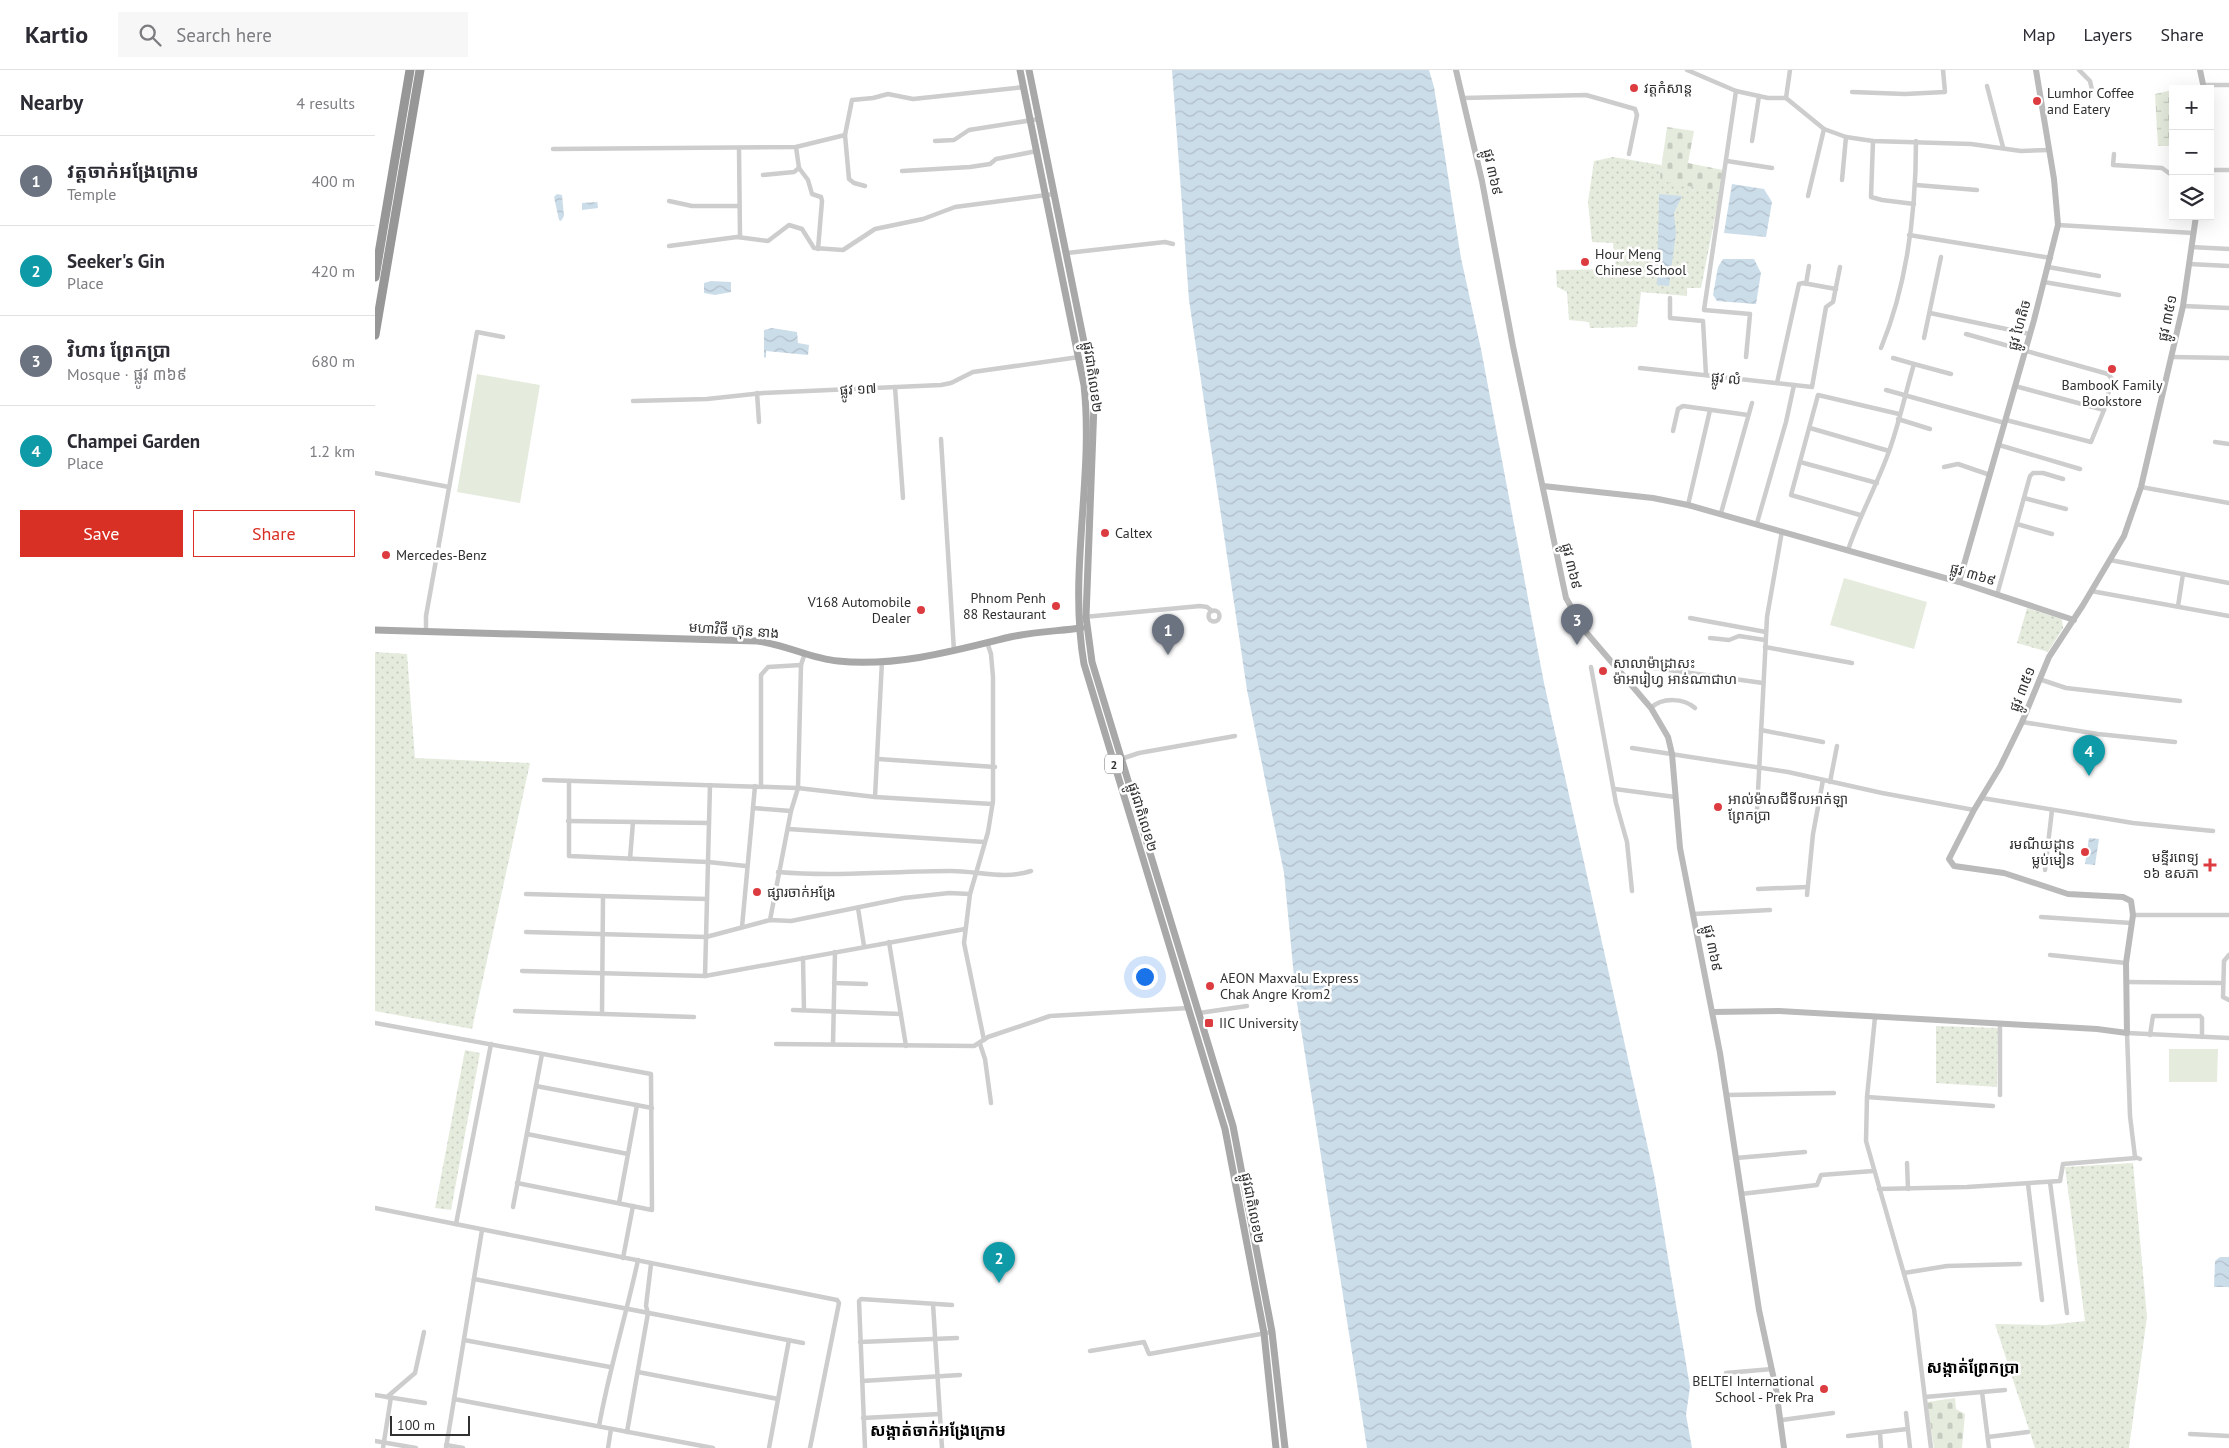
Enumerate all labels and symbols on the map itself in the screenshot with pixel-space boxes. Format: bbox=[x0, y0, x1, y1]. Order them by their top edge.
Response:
place label: វត្តកំសាន្ត bbox=[1644, 79, 1692, 97]
marker: វត្តកំសាន្ត bbox=[1628, 82, 1640, 94]
place label: Lumhor Coffee and Eatery bbox=[2047, 84, 2134, 118]
marker: Lumhor Coffee and Eatery bbox=[2031, 95, 2043, 107]
street label: ផ្លូវ ៣៦៩ bbox=[1476, 147, 1507, 198]
place label: Hour Meng Chinese School bbox=[1595, 245, 1686, 279]
marker: Hour Meng Chinese School bbox=[1579, 256, 1591, 268]
street label: ផ្លូវ ៣៥១ bbox=[2153, 293, 2184, 344]
street label: ផ្លូវ ហៃតិច bbox=[2003, 298, 2038, 353]
street label: ផ្លូវជាតិលេខ២ bbox=[1076, 340, 1107, 414]
marker: BambooK Family Bookstore bbox=[2106, 363, 2118, 375]
street label: ផ្លូវ លំ bbox=[1710, 367, 1742, 392]
place label: BambooK Family Bookstore bbox=[2062, 376, 2163, 410]
street label: ផ្លូវ ១៧ bbox=[839, 379, 877, 402]
place label: Caltex bbox=[1115, 524, 1152, 542]
marker: Caltex bbox=[1099, 527, 1111, 539]
street label: ផ្លូវ ៣៦៩ bbox=[1555, 541, 1586, 592]
place label: Mercedes-Benz bbox=[396, 546, 487, 564]
marker: Mercedes-Benz bbox=[380, 549, 392, 561]
street label: ផ្លូវ ៣៦៩ bbox=[1947, 559, 1998, 592]
place label: Phnom Penh 88 Restaurant bbox=[963, 589, 1046, 623]
place label: V168 Automobile Dealer bbox=[807, 593, 911, 627]
marker: Phnom Penh 88 Restaurant bbox=[1050, 600, 1062, 612]
marker: V168 Automobile Dealer bbox=[915, 604, 927, 616]
pin: 3 bbox=[1561, 604, 1593, 645]
pin: 1 bbox=[1152, 614, 1184, 655]
street label: មហាវិថី ហ៊ុន នាង bbox=[688, 618, 780, 642]
place label: សាលាម៉ាដ្រាសះ ម៉ាអារៀហ្វ អាន់ណាជាហ bbox=[1613, 654, 1737, 688]
street label: ផ្លូវ ៣៥១ bbox=[2005, 664, 2042, 715]
marker: សាលាម៉ាដ្រាសះ ម៉ាអារៀហ្វ អាន់ណាជាហ bbox=[1597, 665, 1609, 677]
pin: 4 bbox=[2073, 735, 2105, 776]
road number: 2 bbox=[1105, 754, 1123, 774]
street label: ផ្លូវជាតិលេខ២ bbox=[1121, 780, 1162, 855]
place label: អាល់ម៉ាសជីទីលអាក់ឡា ព្រែកប្រា bbox=[1728, 790, 1848, 824]
marker: អាល់ម៉ាសជីទីលអាក់ឡា ព្រែកប្រា bbox=[1712, 801, 1724, 813]
place label: រមណីយដ្ឋាន ម្លប់មៀន bbox=[2010, 835, 2075, 869]
marker: រមណីយដ្ឋាន ម្លប់មៀន bbox=[2079, 846, 2091, 858]
place label: មន្ទីរពេទ្យ ១៦ ឧសភា bbox=[2143, 848, 2199, 882]
marker: មន្ទីរពេទ្យ ១៦ ឧសភា bbox=[2203, 858, 2217, 872]
place label: ផ្សារចាក់អង្រែ bbox=[767, 883, 836, 901]
marker: ផ្សារចាក់អង្រែ bbox=[751, 886, 763, 898]
street label: ផ្លូវ ៣៦៩ bbox=[1697, 923, 1726, 973]
your location bbox=[1132, 964, 1158, 990]
place label: AEON Maxvalu Express Chak Angre Krom2 bbox=[1220, 969, 1359, 1003]
marker: AEON Maxvalu Express Chak Angre Krom2 bbox=[1204, 980, 1216, 992]
place label: IIC University bbox=[1219, 1014, 1299, 1032]
marker: IIC University bbox=[1203, 1017, 1215, 1029]
street label: ផ្លូវជាតិលេខ២ bbox=[1234, 1171, 1269, 1246]
pin: 2 bbox=[983, 1242, 1015, 1283]
district label: សង្កាត់ព្រែកប្រា bbox=[1926, 1357, 2020, 1377]
place label: BELTEI International School - Prek Pra bbox=[1692, 1372, 1814, 1406]
marker: BELTEI International School - Prek Pra bbox=[1818, 1383, 1830, 1395]
scale bar bbox=[390, 1413, 470, 1436]
district label: សង្កាត់ចាក់អង្រែក្រោម bbox=[870, 1420, 1006, 1440]

